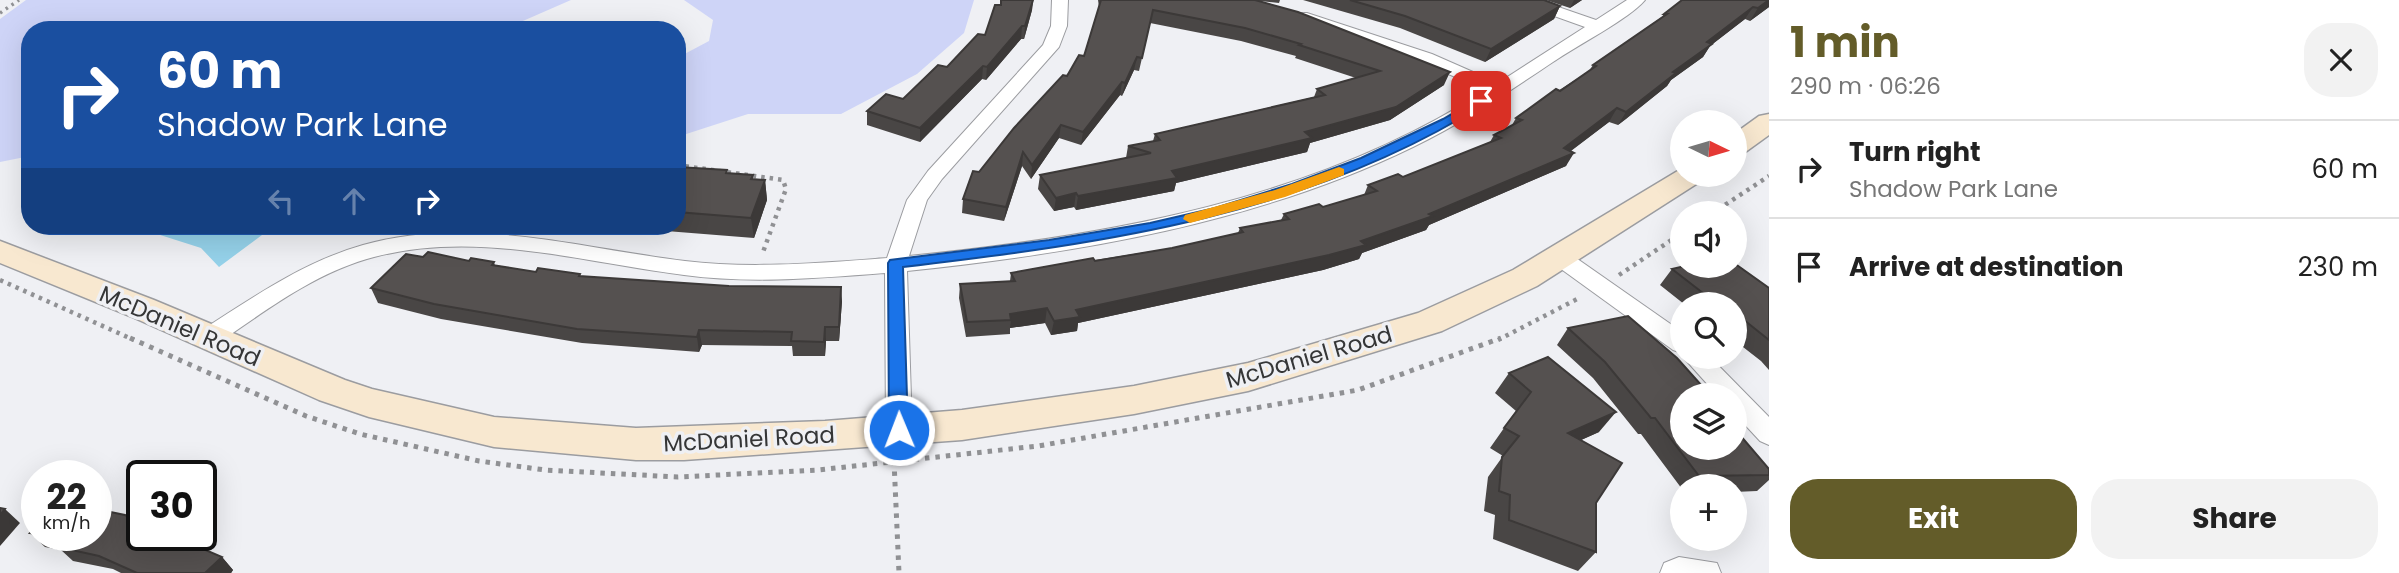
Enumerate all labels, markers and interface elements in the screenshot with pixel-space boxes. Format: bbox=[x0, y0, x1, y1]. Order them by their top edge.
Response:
text: 1 min bbox=[1790, 13, 1900, 72]
button: close bbox=[2304, 23, 2378, 97]
text: 60 m bbox=[157, 37, 282, 105]
icon: right bbox=[42, 49, 133, 140]
text: 290 m · 06:26 bbox=[1790, 70, 1941, 102]
pin bbox=[1451, 71, 1511, 131]
icon: arrive bbox=[1462, 82, 1500, 120]
text: Shadow Park Lane bbox=[157, 102, 448, 147]
north arrow bbox=[1670, 110, 1746, 187]
map controls bbox=[1670, 110, 1747, 551]
text: Turn right bbox=[1849, 134, 1981, 170]
icon: right bbox=[1790, 150, 1828, 188]
text: 60 m bbox=[2311, 151, 2378, 187]
text: Shadow Park Lane bbox=[1849, 173, 2058, 205]
icon: left bbox=[262, 182, 300, 220]
icon: ahead bbox=[335, 182, 373, 220]
icon: right bbox=[408, 182, 446, 220]
button: sound bbox=[1670, 201, 1747, 278]
icon: arrive bbox=[1790, 248, 1828, 286]
text: Arrive at destination bbox=[1849, 249, 2124, 285]
text: 230 m bbox=[2298, 249, 2378, 285]
street label: McDaniel Road bbox=[95, 278, 265, 374]
button: search bbox=[1670, 292, 1747, 369]
street label: McDaniel Road bbox=[1222, 318, 1396, 396]
button: layers bbox=[1670, 383, 1747, 460]
position arrow bbox=[862, 393, 936, 467]
street label: McDaniel Road bbox=[662, 419, 836, 459]
speed limit sign: 30 bbox=[126, 460, 217, 551]
text: 22 bbox=[47, 472, 86, 521]
button: + bbox=[1670, 474, 1747, 551]
button: Exit bbox=[1790, 479, 2077, 559]
button: Share bbox=[2091, 479, 2378, 559]
text: km/h bbox=[43, 510, 90, 535]

